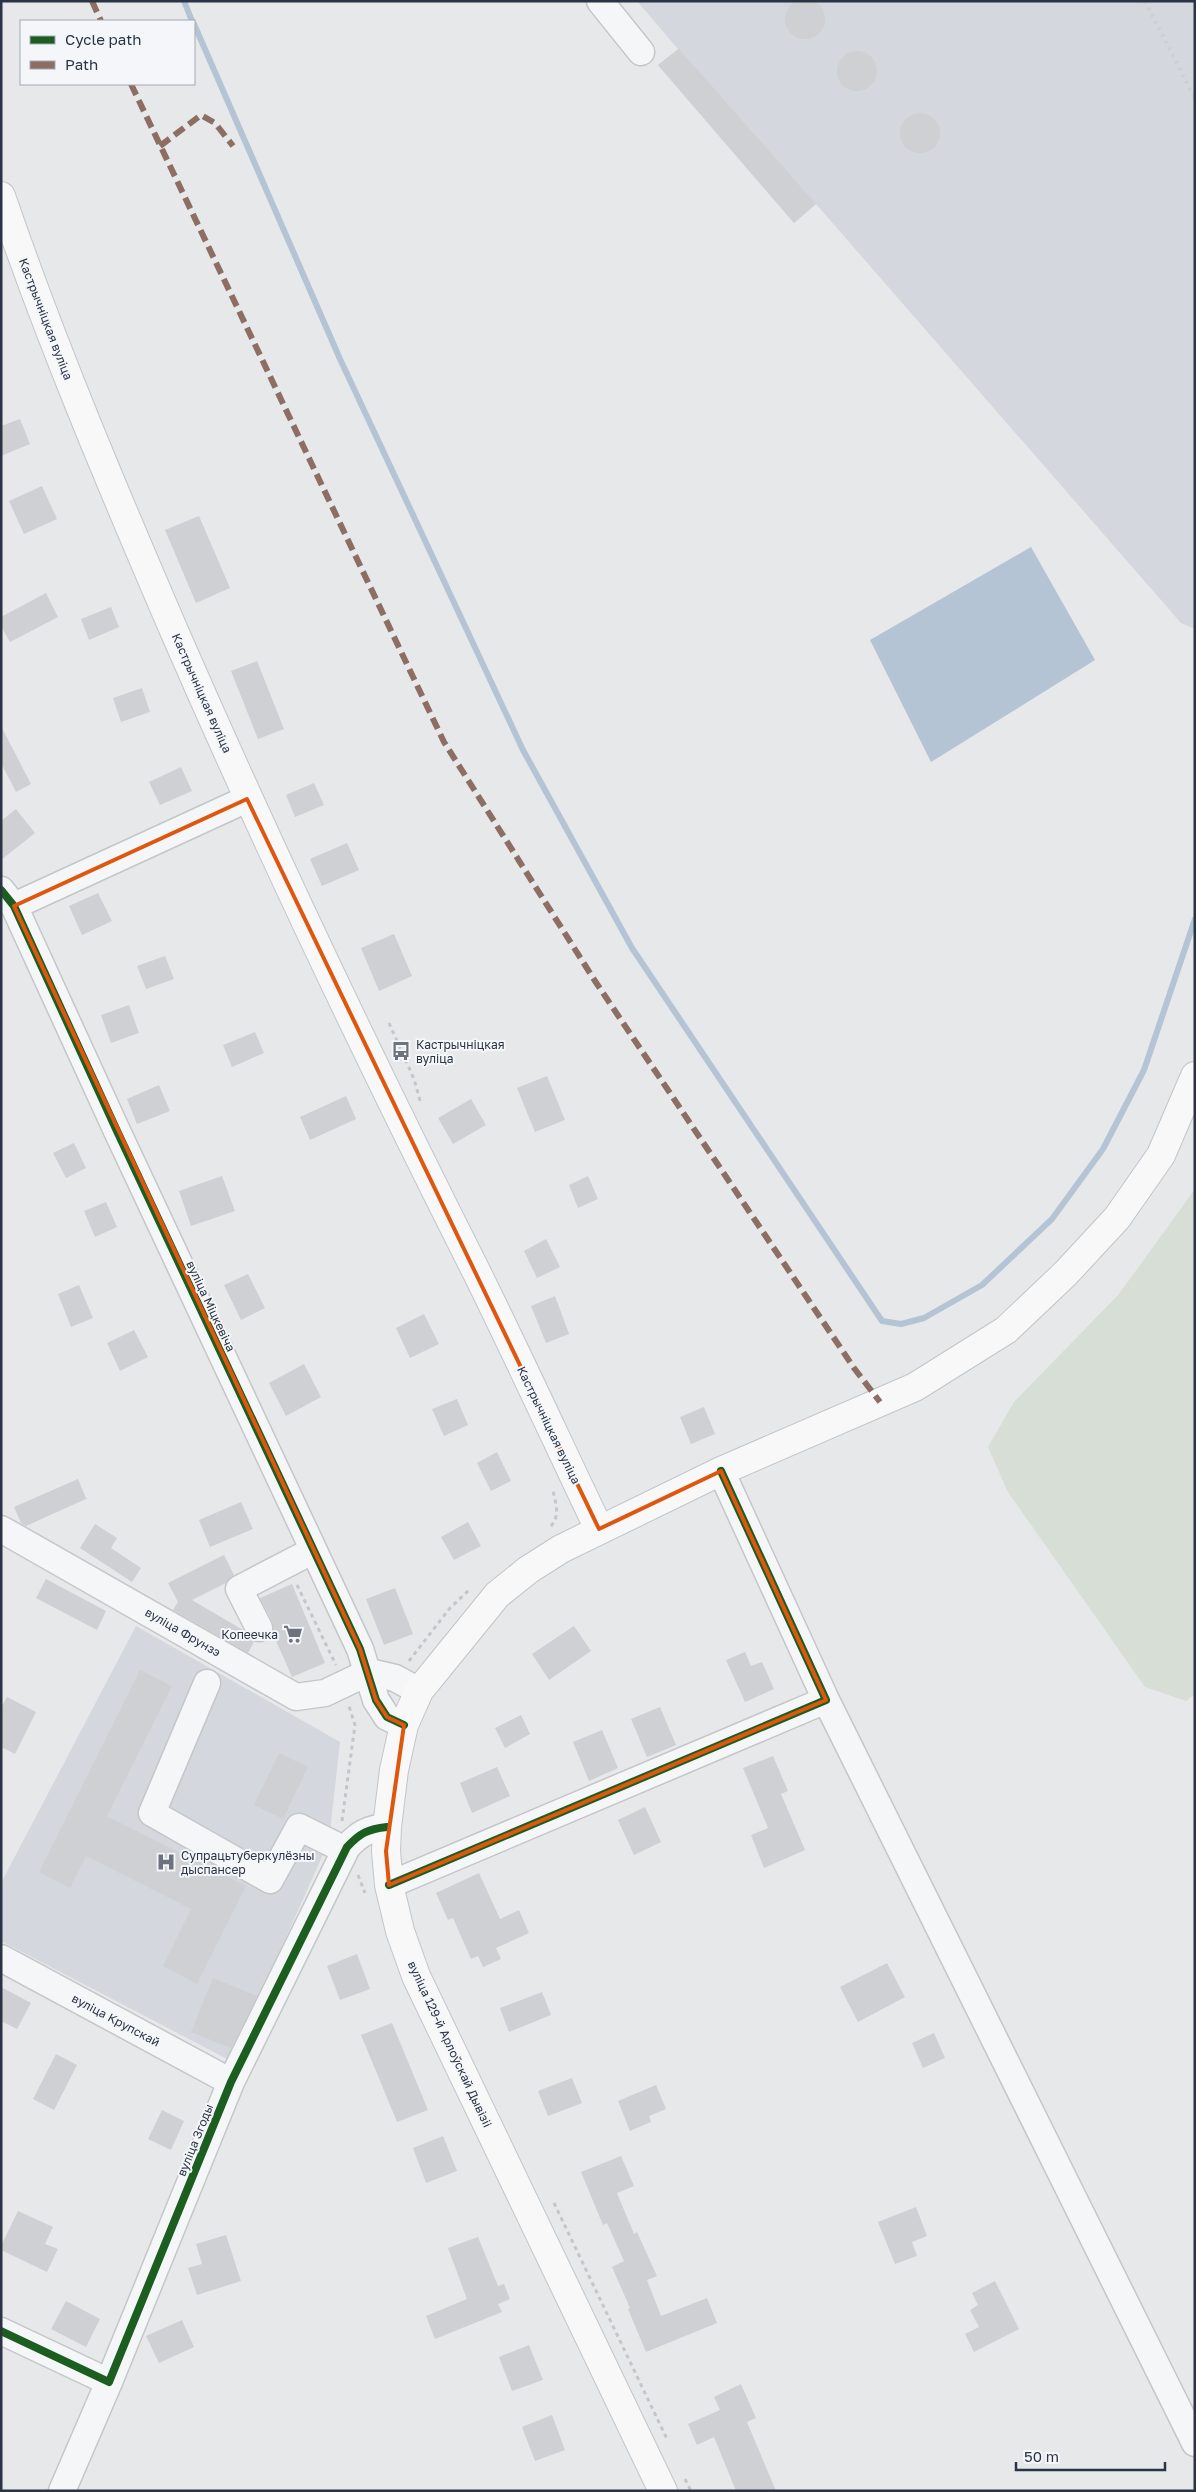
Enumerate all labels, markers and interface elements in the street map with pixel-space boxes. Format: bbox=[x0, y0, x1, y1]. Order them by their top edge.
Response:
legend bbox=[20, 20, 195, 85]
text: Cycle path bbox=[65, 30, 141, 48]
text: Path bbox=[65, 55, 98, 73]
street label: Кастрычніцкая вуліца bbox=[16, 256, 76, 382]
street label: Кастрычніцкая вуліца bbox=[169, 631, 235, 755]
place label: Кастрычніцкая вуліца bbox=[416, 1037, 505, 1066]
bus stop icon: Кастрычніцкая вуліца bbox=[390, 1040, 412, 1062]
street label: вуліца Міцкевіча bbox=[183, 1258, 239, 1354]
street label: Кастрычніцкая вуліца bbox=[514, 1364, 584, 1486]
street label: вуліца Фрунзэ bbox=[142, 1604, 224, 1660]
supermarket icon: Копеечка bbox=[282, 1623, 304, 1645]
place label: Копеечка bbox=[221, 1627, 278, 1642]
place label: Супрацьтуберкулёзны дыспансер bbox=[181, 1848, 315, 1877]
hospital icon: Супрацьтуберкулёзны дыспансер bbox=[155, 1851, 177, 1873]
street label: вуліца 129-й Арлоўскай Дывізіі bbox=[405, 1958, 495, 2130]
street label: вуліца Крупскай bbox=[69, 1990, 163, 2050]
street label: вуліца Згоды bbox=[174, 2102, 216, 2178]
scale bar bbox=[1016, 2440, 1165, 2472]
text: 50 m bbox=[1024, 2447, 1059, 2465]

